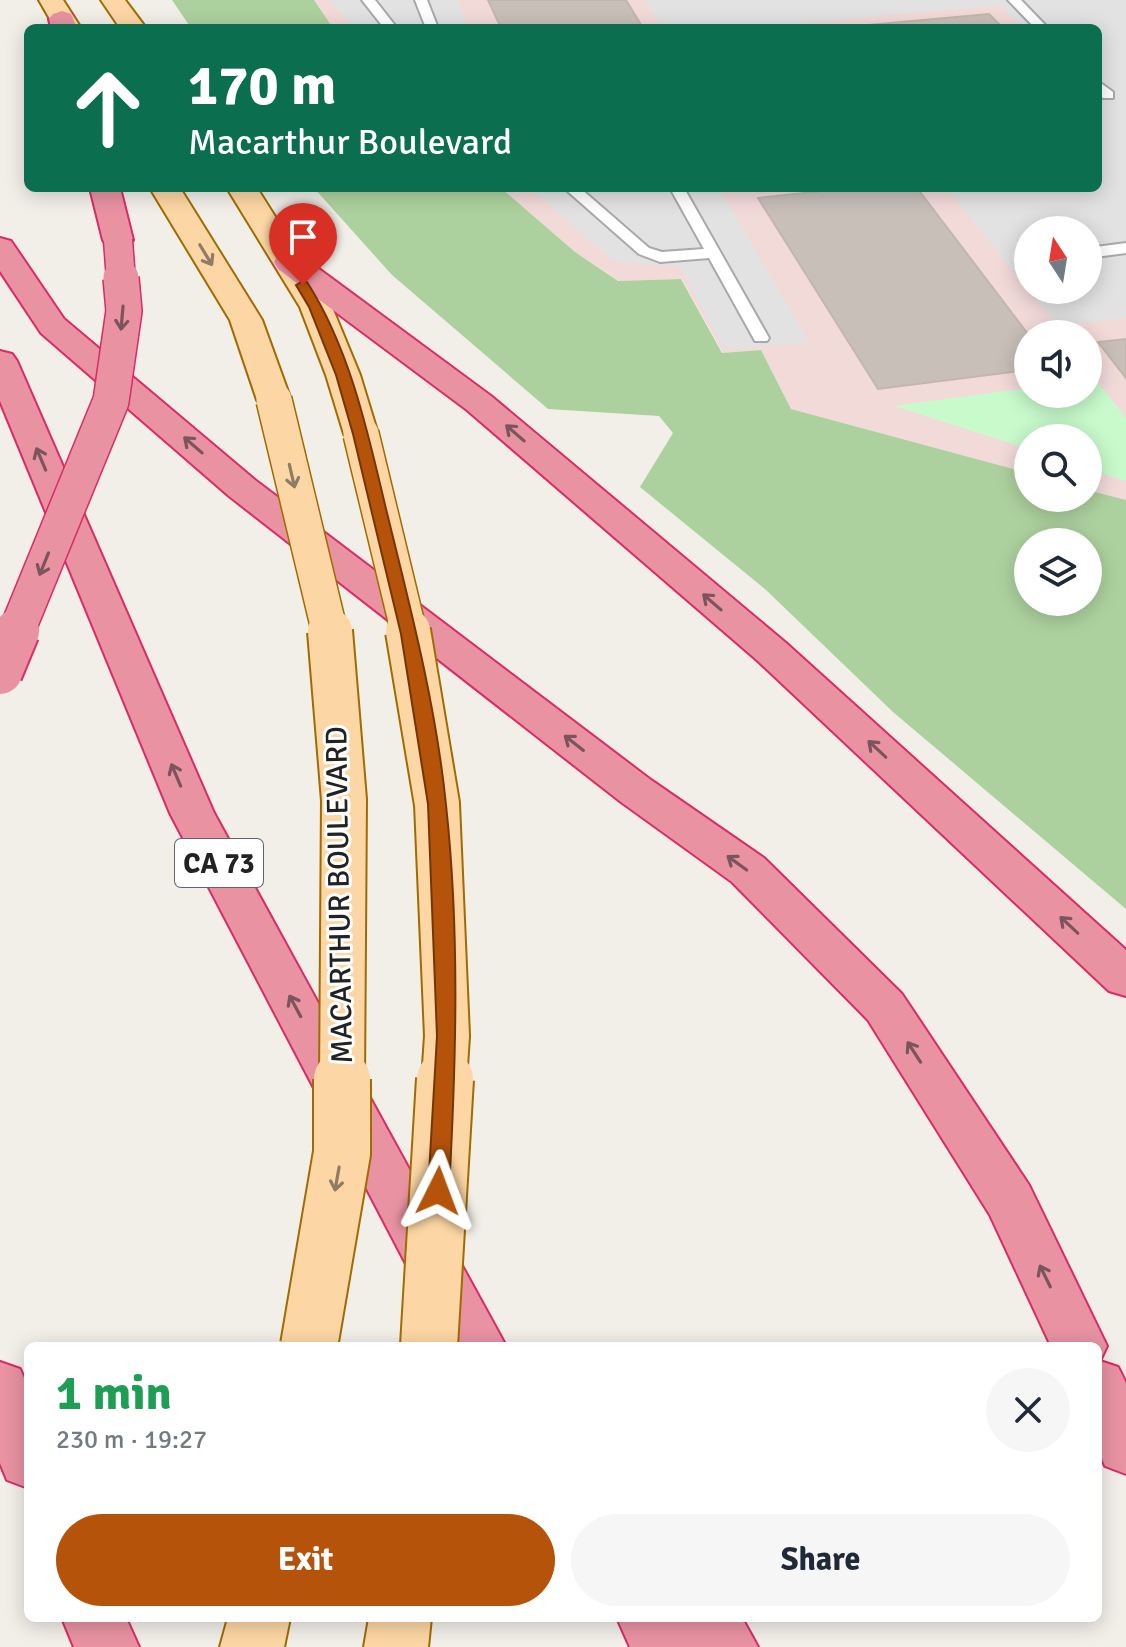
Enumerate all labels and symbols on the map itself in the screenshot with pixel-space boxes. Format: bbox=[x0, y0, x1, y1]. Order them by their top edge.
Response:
pin bbox=[269, 203, 337, 285]
north arrow bbox=[1014, 216, 1102, 304]
one-way arrow bbox=[198, 243, 215, 265]
one-way arrow bbox=[114, 304, 129, 331]
one-way arrow bbox=[505, 424, 525, 442]
one-way arrow bbox=[183, 436, 203, 454]
one-way arrow bbox=[33, 447, 48, 472]
one-way arrow bbox=[285, 463, 300, 488]
one-way arrow bbox=[36, 551, 51, 576]
one-way arrow bbox=[703, 593, 723, 611]
street label: MACARTHUR BOULEVARD bbox=[318, 726, 361, 1064]
one-way arrow bbox=[564, 735, 585, 752]
one-way arrow bbox=[867, 740, 887, 759]
one-way arrow bbox=[167, 763, 182, 788]
road number: CA 73 bbox=[175, 839, 263, 887]
one-way arrow bbox=[727, 854, 749, 871]
one-way arrow bbox=[1059, 916, 1079, 934]
one-way arrow bbox=[287, 995, 303, 1018]
one-way arrow bbox=[905, 1041, 921, 1064]
position arrow bbox=[396, 1149, 480, 1233]
one-way arrow bbox=[329, 1165, 344, 1191]
one-way arrow bbox=[1037, 1264, 1052, 1288]

